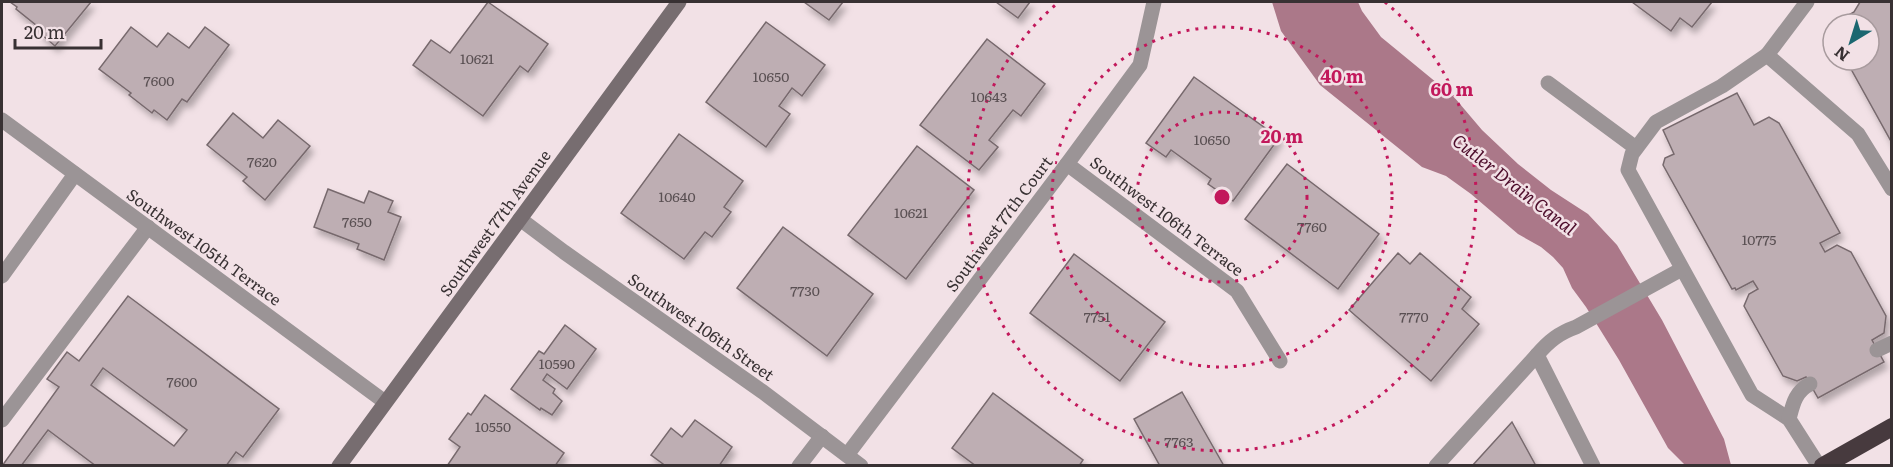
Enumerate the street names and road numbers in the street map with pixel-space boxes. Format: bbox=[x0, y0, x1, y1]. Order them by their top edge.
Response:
street label: Southwest 77th Avenue bbox=[433, 144, 556, 301]
street label: Southwest 106th Terrace bbox=[1086, 149, 1249, 281]
street label: Southwest 77th Court bbox=[939, 150, 1058, 296]
street label: Southwest 105th Terrace bbox=[122, 182, 287, 311]
street label: Southwest 106th Street bbox=[624, 267, 780, 386]

